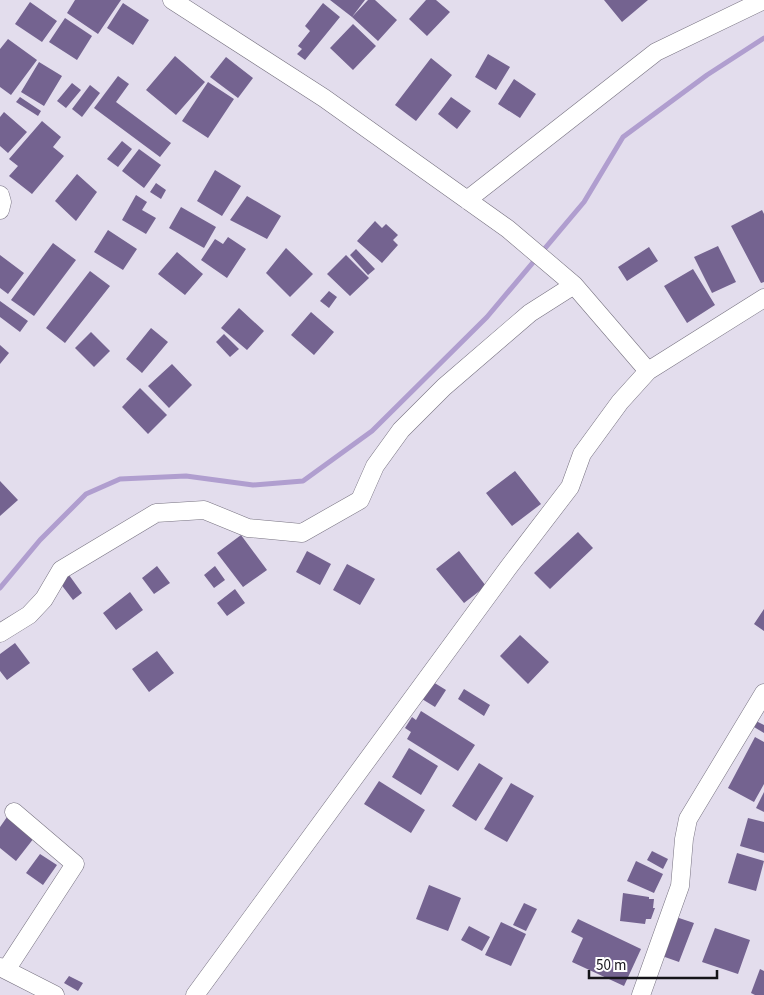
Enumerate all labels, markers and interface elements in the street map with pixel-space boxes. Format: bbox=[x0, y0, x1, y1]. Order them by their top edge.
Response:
scale bar bbox=[589, 948, 716, 980]
text: 50 m bbox=[596, 955, 626, 976]

